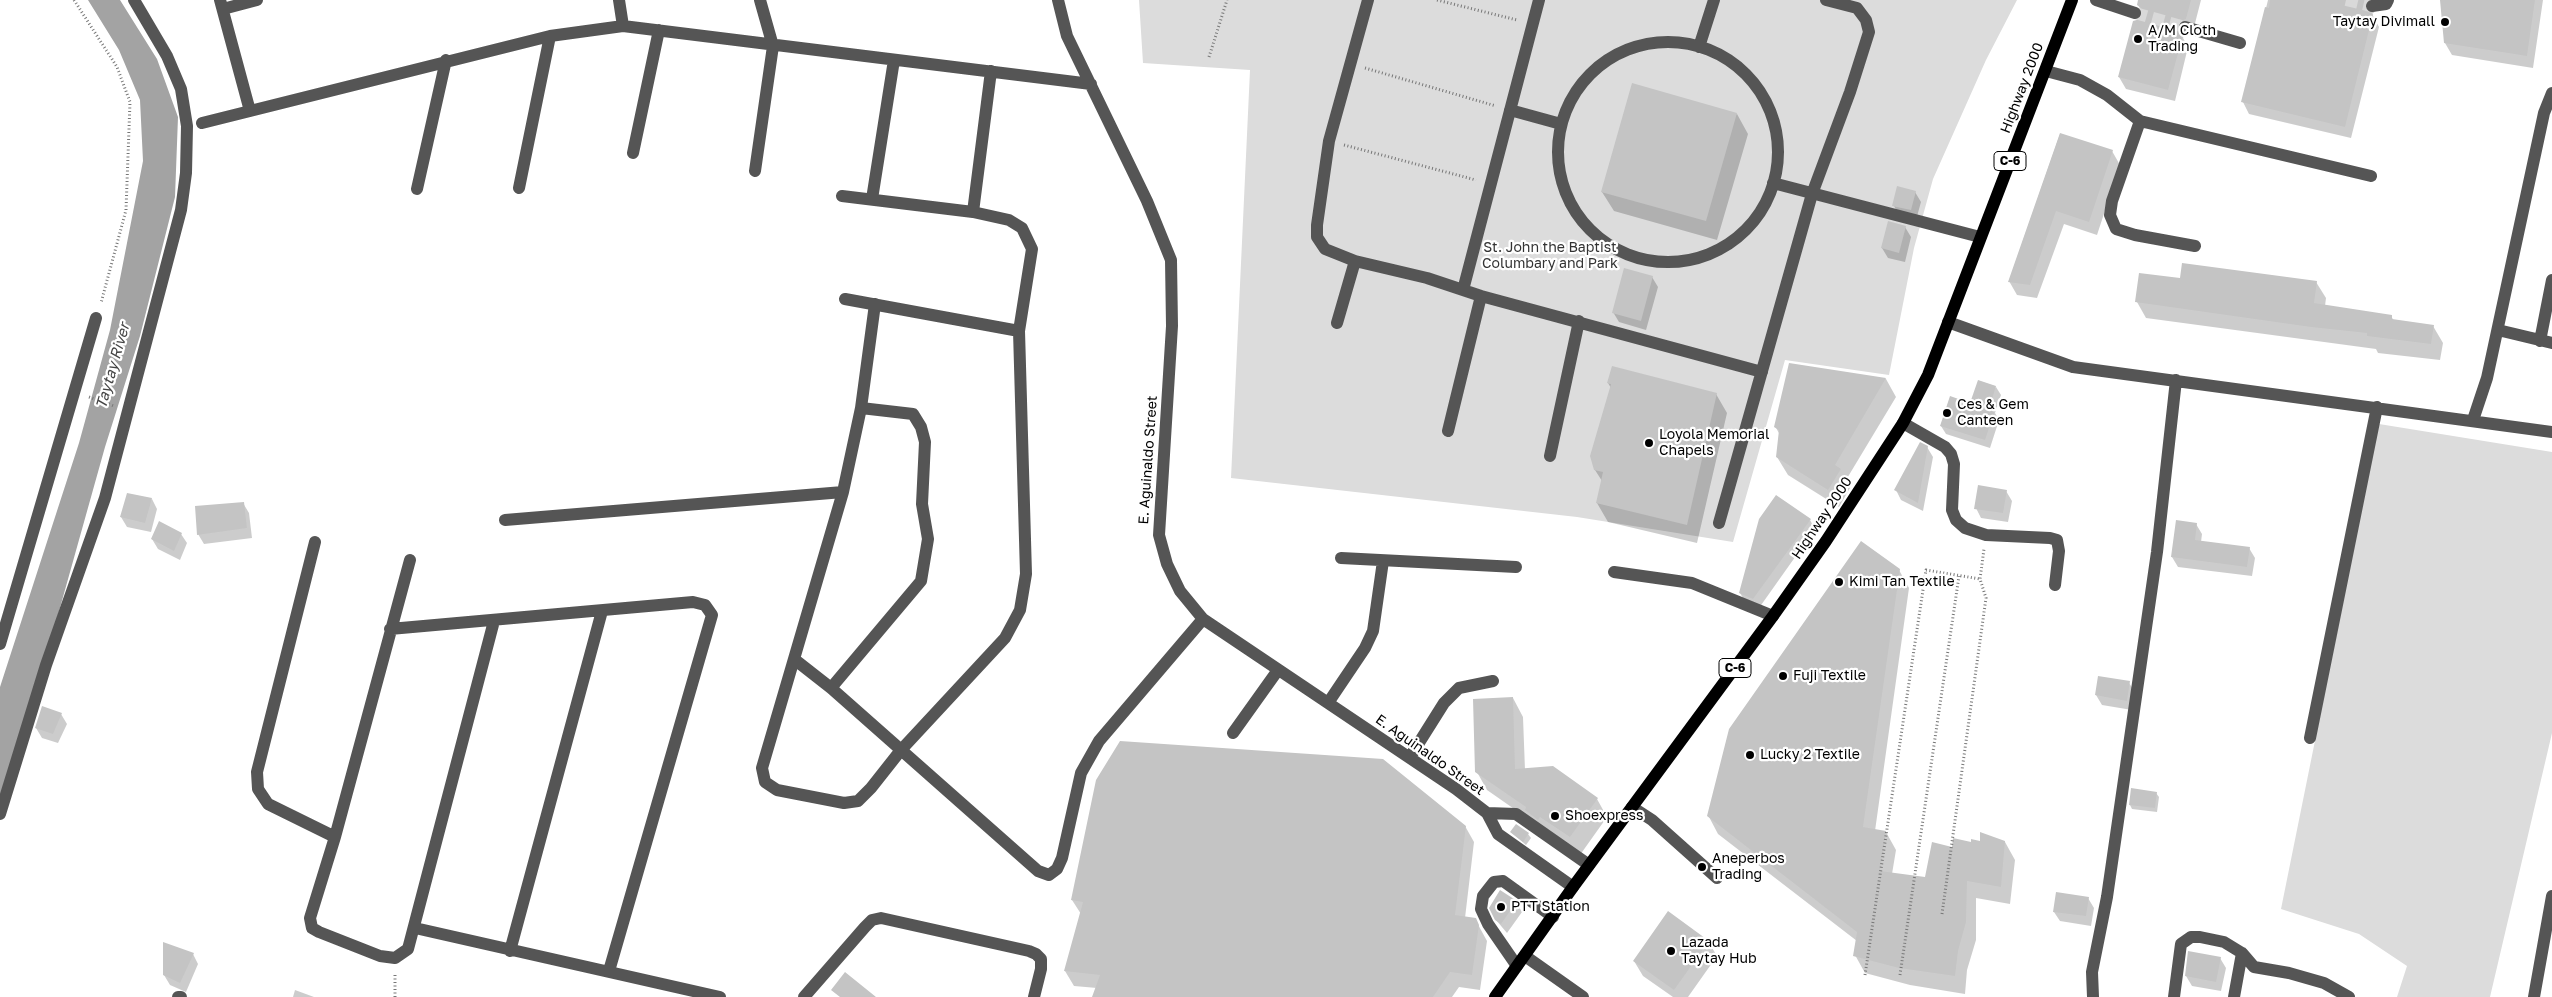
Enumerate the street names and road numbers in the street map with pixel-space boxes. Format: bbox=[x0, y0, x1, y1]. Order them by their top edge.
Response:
street label: Highway 2000 bbox=[1997, 40, 2047, 136]
road number: C-6 bbox=[1994, 152, 2026, 170]
street label: E. Aguinaldo Street bbox=[1135, 395, 1161, 525]
street label: Highway 2000 bbox=[1788, 474, 1856, 562]
road number: C-6 bbox=[1719, 658, 1751, 678]
street label: E. Aguinaldo Street bbox=[1372, 711, 1488, 799]

